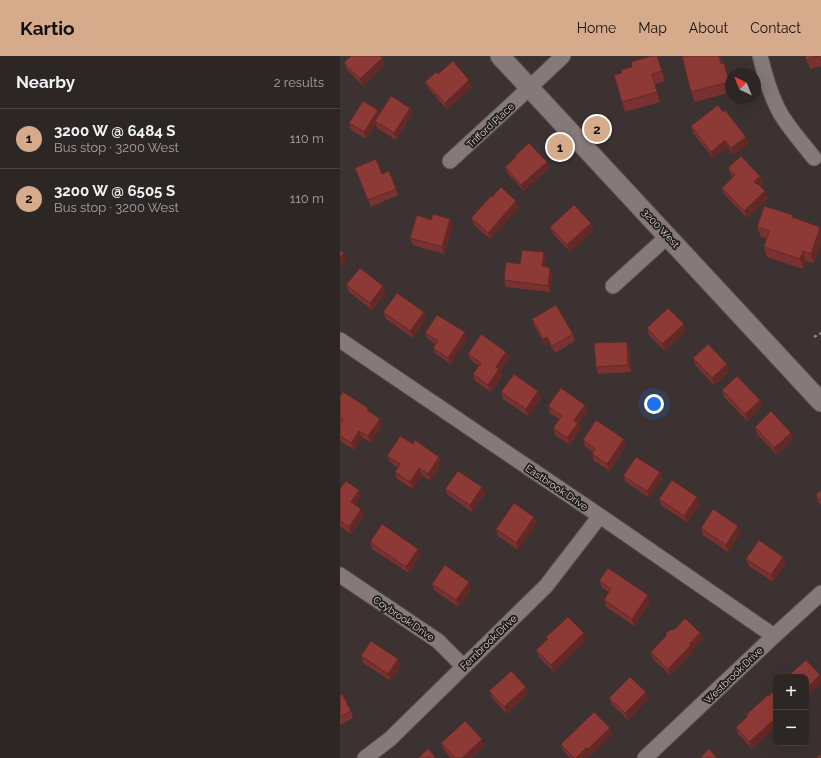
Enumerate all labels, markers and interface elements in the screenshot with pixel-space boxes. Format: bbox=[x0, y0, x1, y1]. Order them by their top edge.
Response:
text: Kartio bbox=[20, 17, 75, 39]
text: Home bbox=[577, 20, 616, 36]
text: Map bbox=[638, 20, 667, 36]
text: About bbox=[689, 20, 728, 36]
text: Contact bbox=[750, 20, 801, 36]
north arrow bbox=[725, 68, 761, 104]
text: Nearby bbox=[16, 72, 75, 92]
text: 2 results bbox=[274, 75, 324, 90]
street label: Trifford Place bbox=[465, 101, 516, 150]
pin: 2 bbox=[584, 114, 610, 144]
text: 3200 W @ 6484 S bbox=[54, 122, 176, 140]
text: 1 bbox=[26, 131, 32, 146]
text: 110 m bbox=[290, 131, 324, 146]
pin: 1 bbox=[547, 132, 573, 162]
text: Bus stop · 3200 West bbox=[54, 140, 179, 155]
text: 3200 W @ 6505 S bbox=[54, 182, 175, 200]
text: 2 bbox=[25, 191, 33, 206]
text: 110 m bbox=[290, 191, 324, 206]
text: Bus stop · 3200 West bbox=[54, 200, 179, 215]
street label: 3200 West bbox=[640, 207, 682, 250]
your location bbox=[644, 394, 664, 414]
street label: Eastbrook Drive bbox=[523, 462, 590, 512]
street label: Coybrook Drive bbox=[371, 594, 436, 643]
street label: Fernbrook Drive bbox=[458, 613, 519, 672]
street label: Westbrook Drive bbox=[702, 645, 765, 706]
map controls bbox=[773, 674, 809, 746]
button: + bbox=[773, 674, 809, 710]
button: − bbox=[773, 710, 809, 746]

